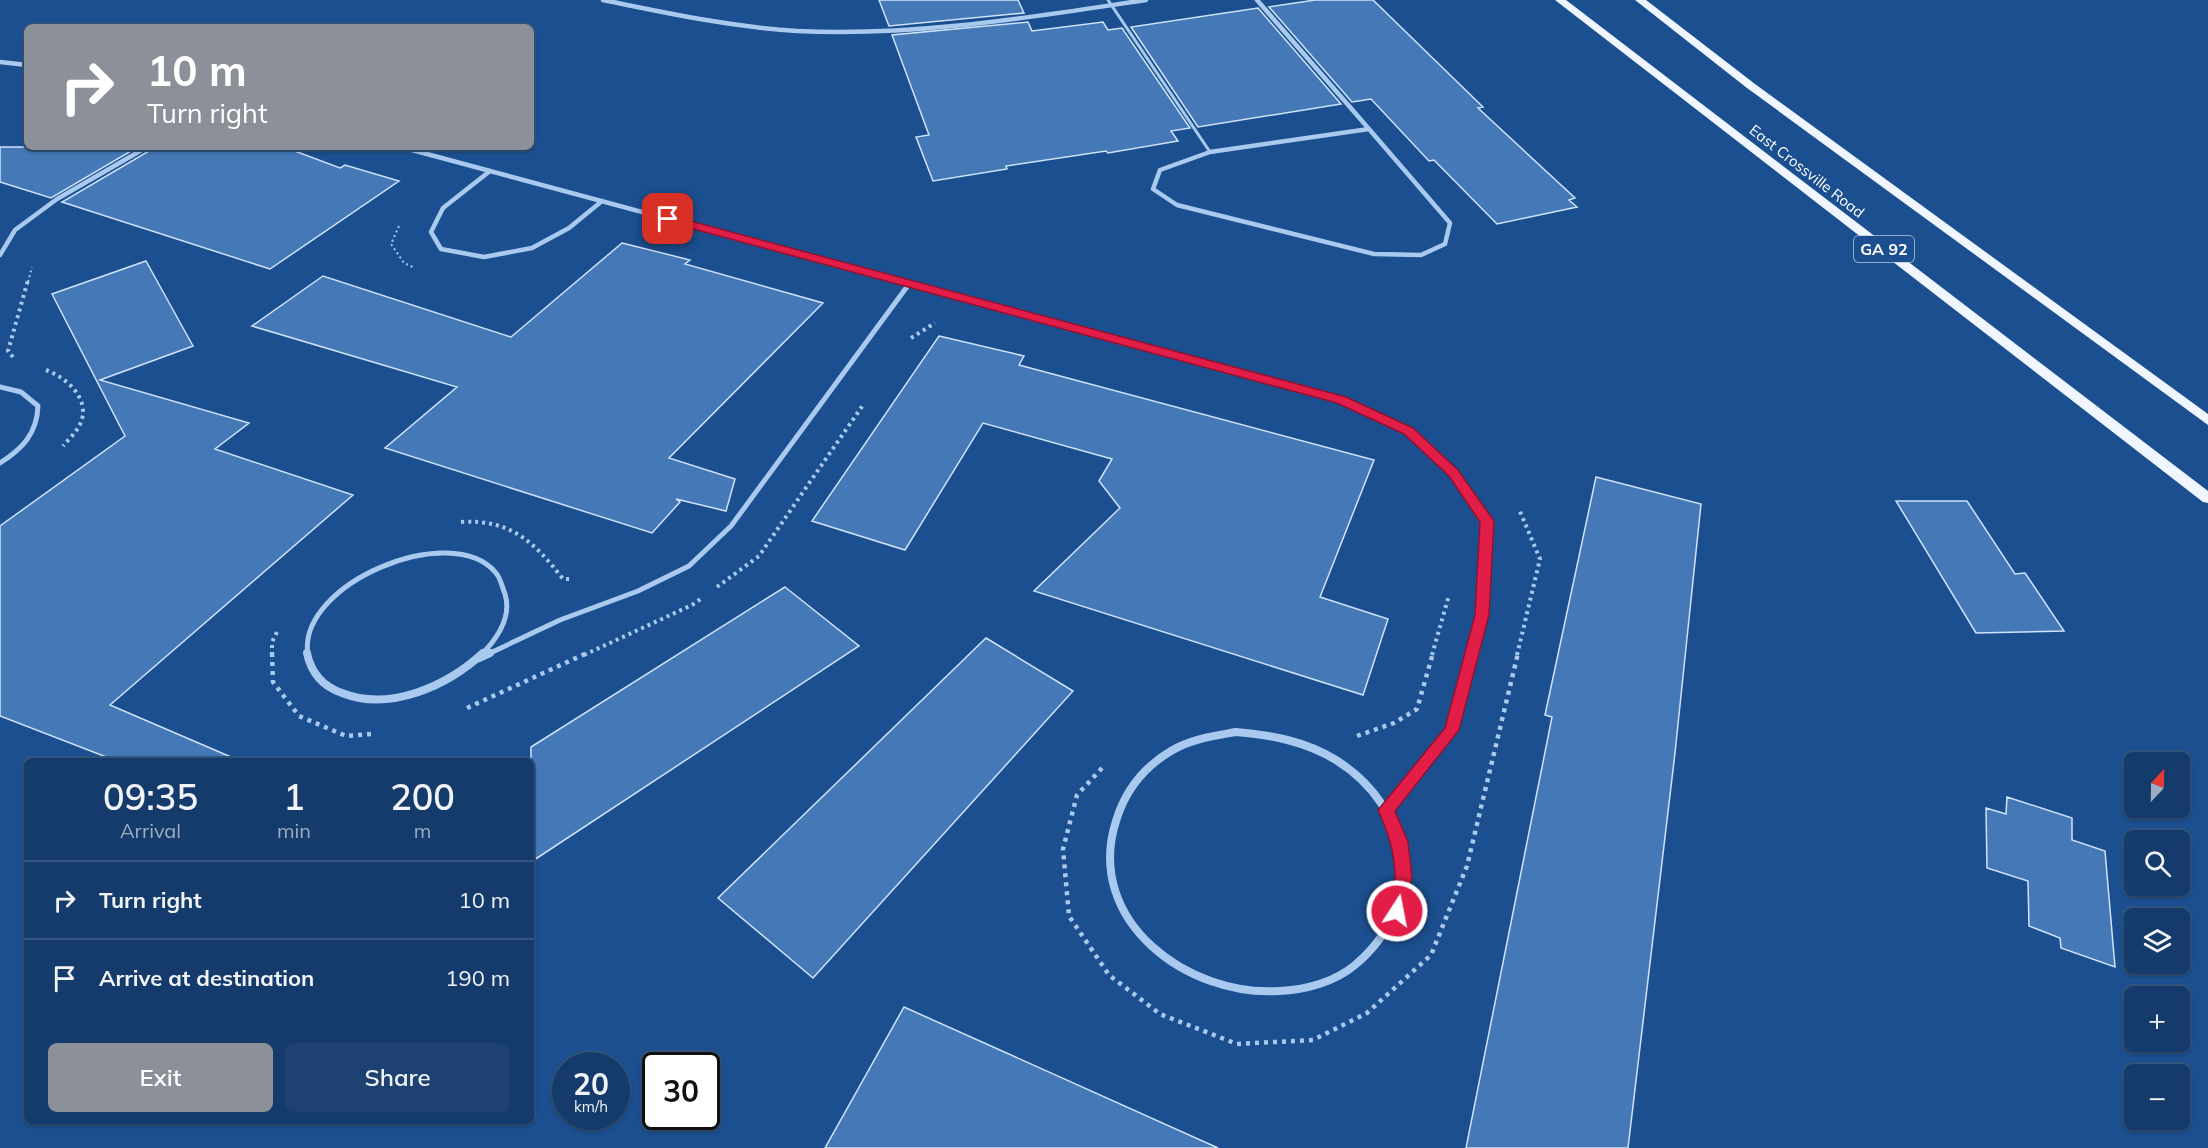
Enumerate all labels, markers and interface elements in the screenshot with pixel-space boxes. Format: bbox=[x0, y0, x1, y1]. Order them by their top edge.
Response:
text: 10 m bbox=[147, 44, 247, 97]
icon: right bbox=[48, 48, 126, 126]
text: Turn right bbox=[147, 96, 267, 130]
street label: East Crossville Road bbox=[1746, 120, 1868, 222]
pin bbox=[642, 193, 693, 244]
icon: arrive bbox=[651, 202, 684, 235]
road number: GA 92 bbox=[1854, 236, 1914, 262]
north arrow bbox=[2124, 752, 2190, 818]
map controls bbox=[2124, 752, 2190, 1130]
text: 09:35 bbox=[103, 774, 198, 819]
text: 1 bbox=[283, 774, 305, 819]
text: 200 bbox=[390, 774, 455, 819]
text: Arrival bbox=[120, 818, 181, 843]
text: min bbox=[277, 818, 311, 843]
text: m bbox=[414, 818, 431, 843]
button: search bbox=[2124, 830, 2190, 896]
position arrow bbox=[1365, 879, 1429, 943]
icon: right bbox=[48, 884, 81, 917]
text: Turn right bbox=[99, 886, 202, 914]
text: 10 m bbox=[459, 886, 510, 914]
button: layers bbox=[2124, 908, 2190, 974]
icon: arrive bbox=[48, 962, 81, 995]
text: Arrive at destination bbox=[99, 964, 314, 992]
text: 190 m bbox=[445, 964, 510, 992]
button: + bbox=[2124, 986, 2190, 1052]
button: Exit bbox=[48, 1043, 273, 1112]
button: Share bbox=[285, 1043, 510, 1112]
speed limit sign: 30 bbox=[642, 1052, 720, 1130]
button: − bbox=[2124, 1064, 2190, 1130]
text: 20 bbox=[573, 1065, 609, 1103]
text: km/h bbox=[574, 1097, 608, 1116]

